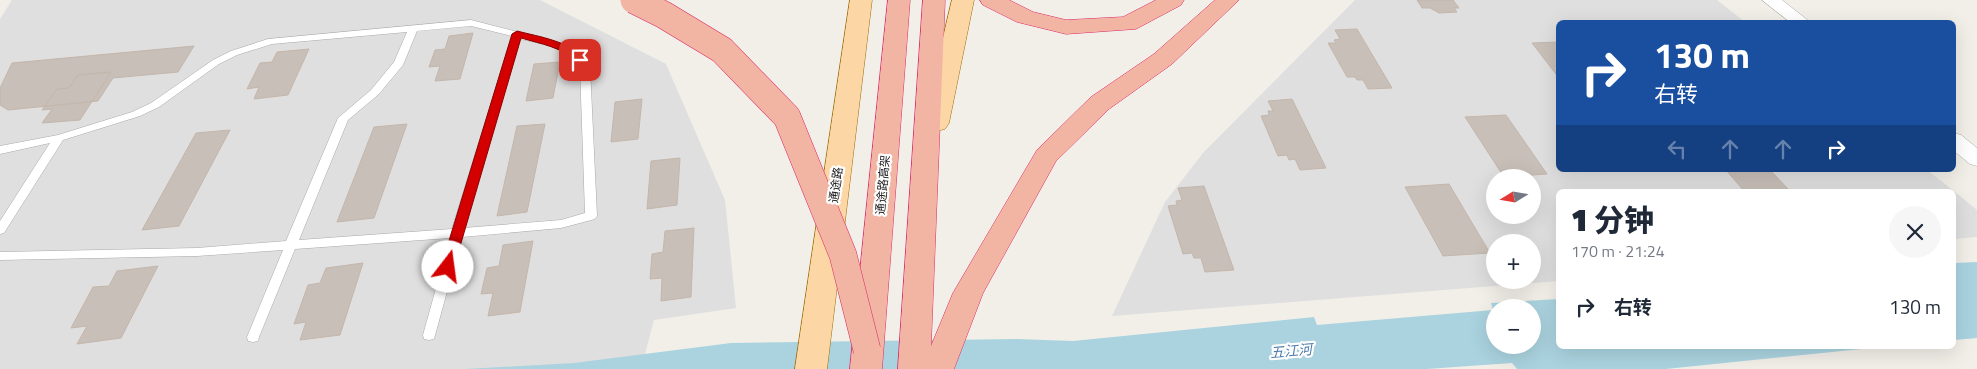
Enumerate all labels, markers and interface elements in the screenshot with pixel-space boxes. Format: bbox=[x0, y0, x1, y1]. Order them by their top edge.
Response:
text: 130 m bbox=[1654, 28, 1750, 82]
pin bbox=[559, 39, 601, 81]
icon: right bbox=[1571, 40, 1636, 105]
icon: arrive bbox=[566, 46, 594, 74]
text: 右转 bbox=[1654, 77, 1698, 111]
icon: left bbox=[1663, 135, 1691, 163]
icon: ahead bbox=[1716, 135, 1744, 163]
icon: ahead bbox=[1769, 135, 1797, 163]
icon: right bbox=[1822, 135, 1850, 163]
street label: 通途路高架 bbox=[870, 154, 895, 216]
street label: 通途路 bbox=[824, 166, 847, 204]
north arrow bbox=[1486, 169, 1541, 224]
map controls bbox=[1486, 169, 1541, 354]
text: 1 分钟 bbox=[1571, 197, 1654, 243]
button: close bbox=[1889, 206, 1941, 258]
button: + bbox=[1486, 234, 1541, 289]
text: 170 m · 21:24 bbox=[1571, 239, 1665, 263]
position arrow bbox=[421, 240, 473, 292]
text: 右转 bbox=[1614, 292, 1652, 321]
text: 130 m bbox=[1889, 292, 1941, 321]
icon: right bbox=[1571, 293, 1599, 321]
button: − bbox=[1486, 299, 1541, 354]
water label: 五江河 bbox=[1269, 338, 1316, 363]

